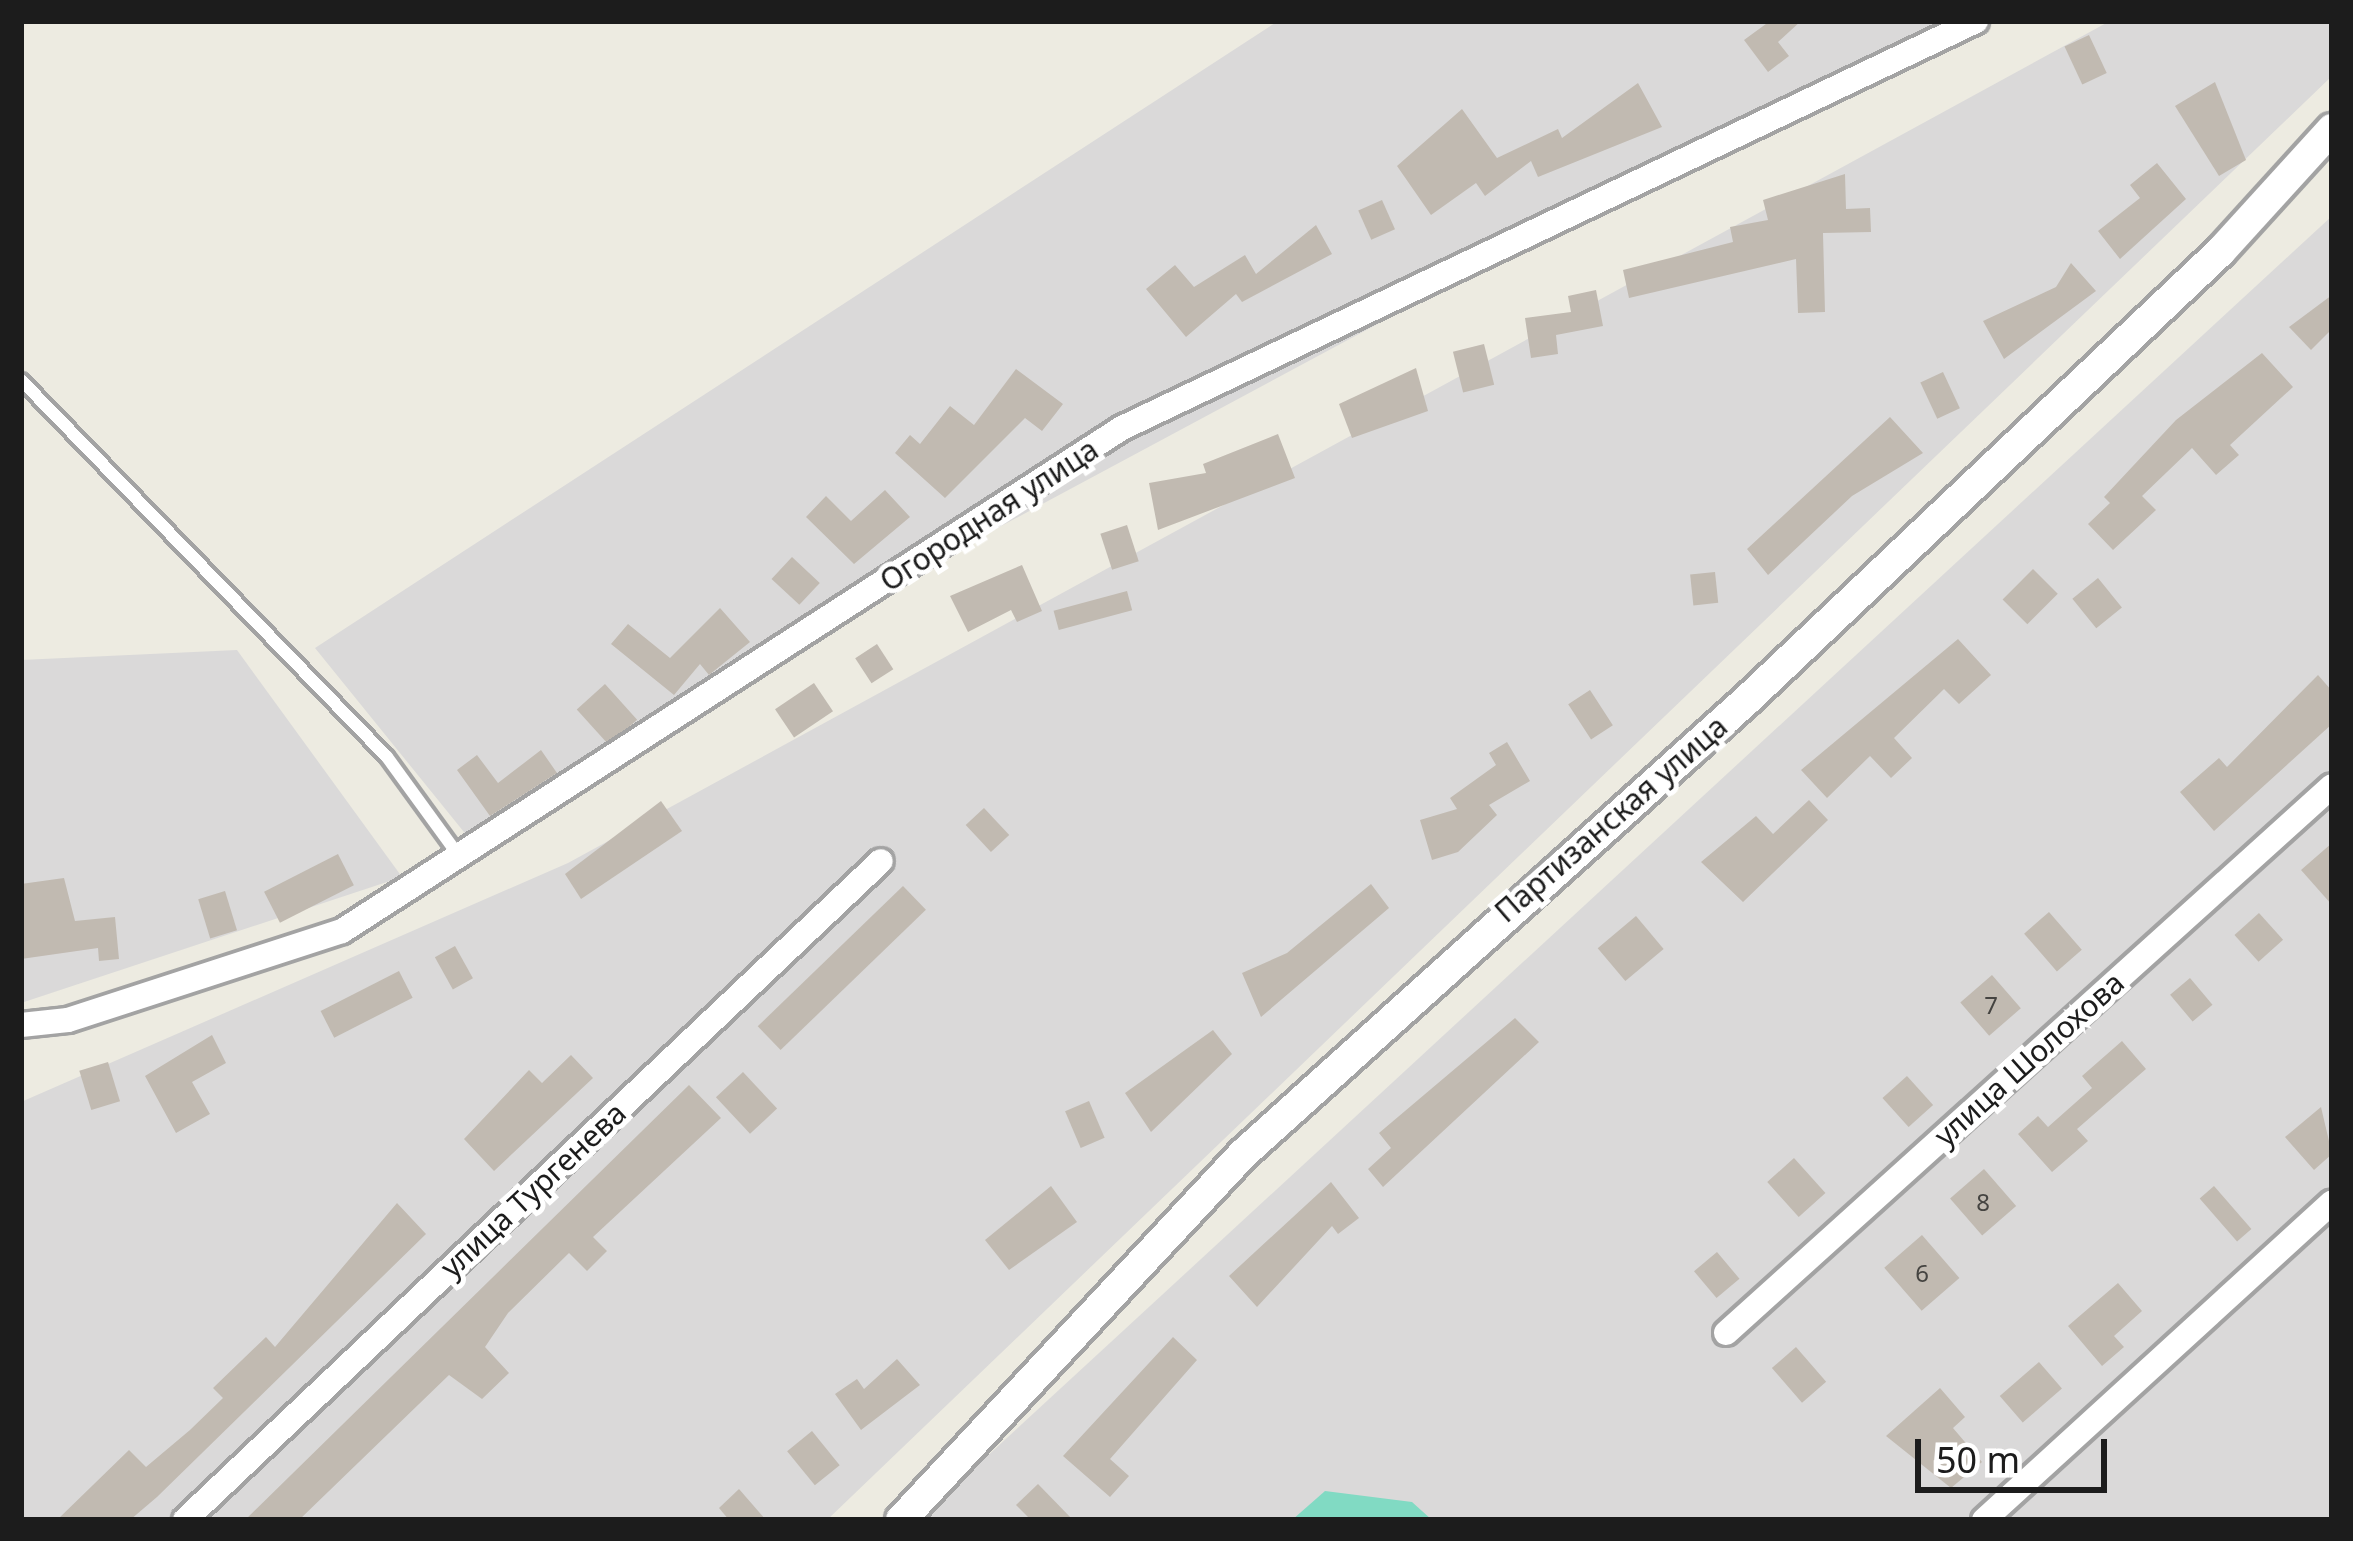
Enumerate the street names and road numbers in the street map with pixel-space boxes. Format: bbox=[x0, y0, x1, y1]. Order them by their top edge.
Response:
street label: Огородная улица bbox=[873, 431, 1105, 599]
street label: Партизанская улица bbox=[1488, 708, 1734, 930]
street label: улица Шолохова bbox=[1927, 964, 2131, 1154]
street label: улица Тургенева bbox=[433, 1095, 633, 1285]

